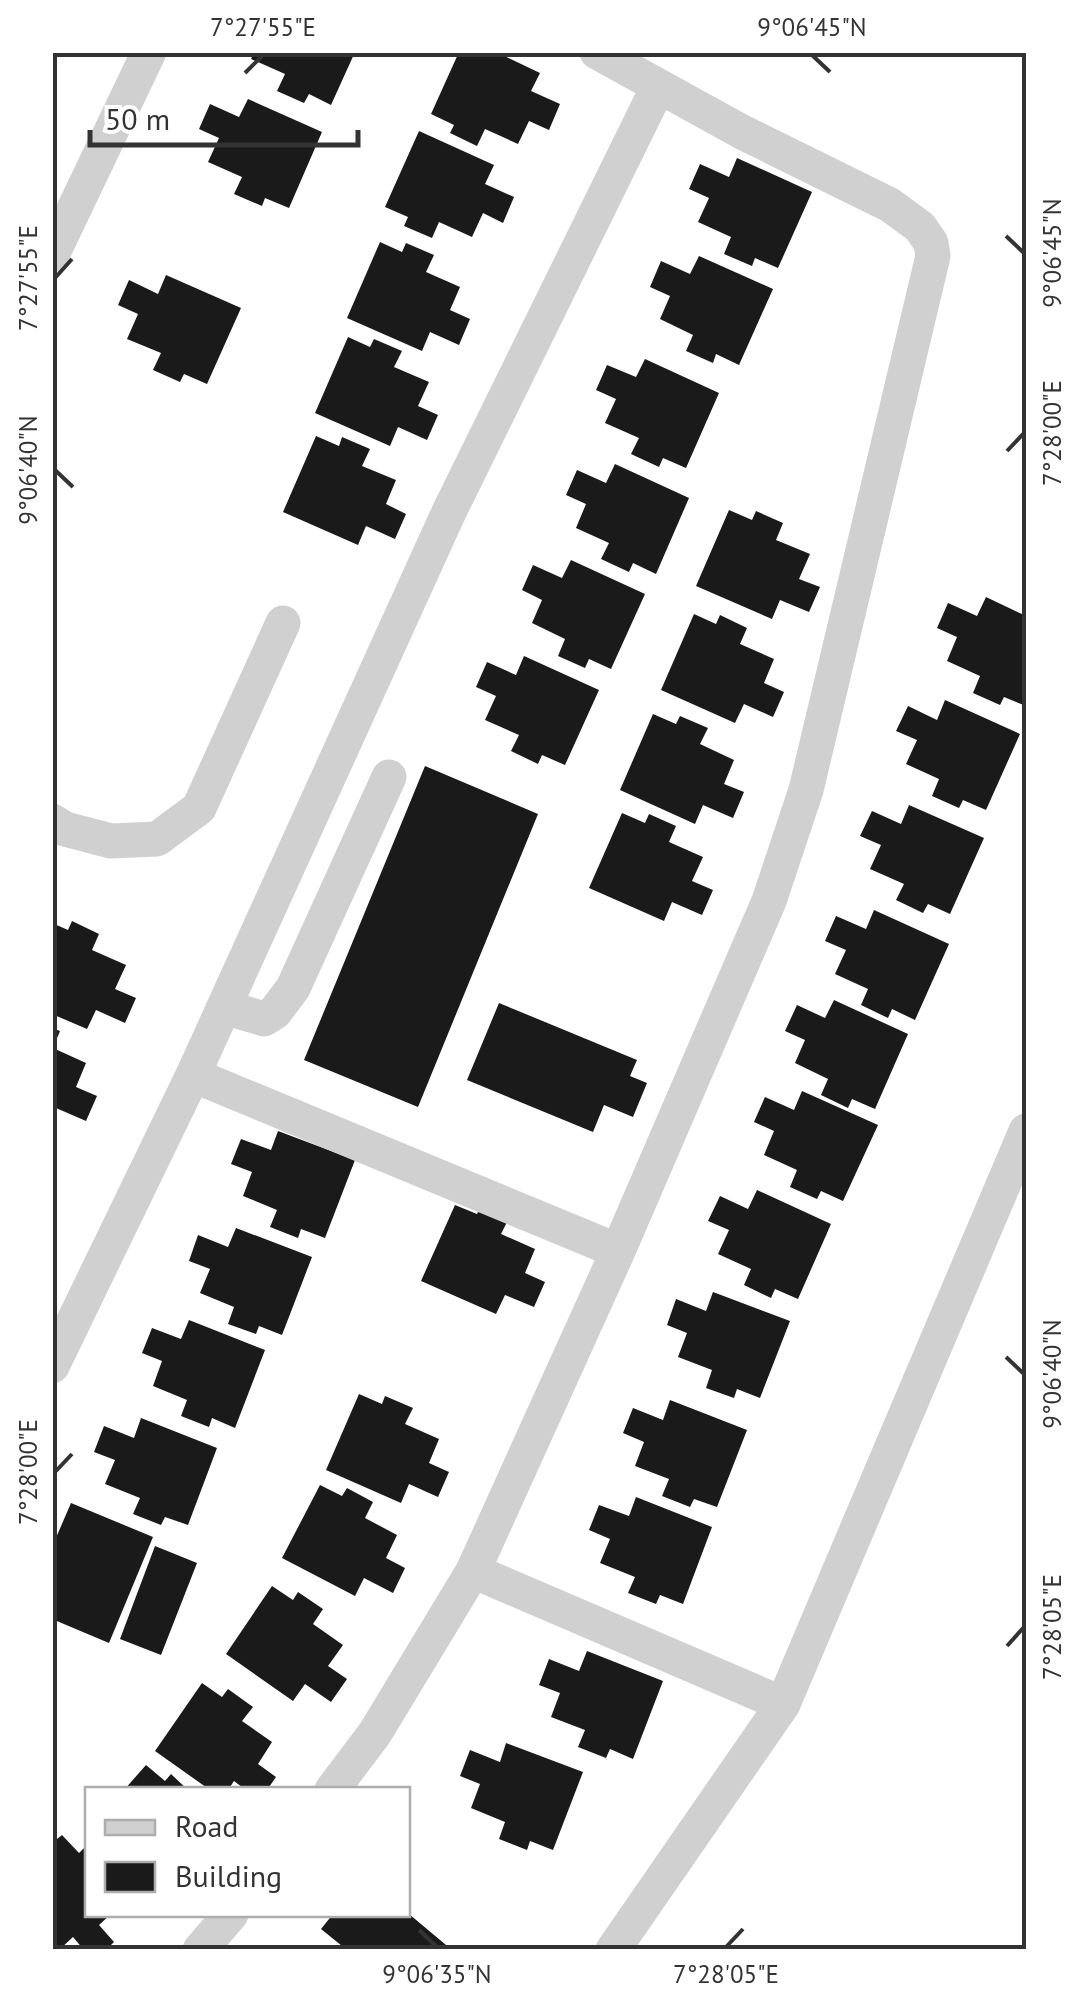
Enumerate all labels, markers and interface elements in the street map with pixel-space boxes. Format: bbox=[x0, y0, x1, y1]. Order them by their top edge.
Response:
text: 7°27'55"E bbox=[210, 11, 316, 43]
text: 9°06'45"N bbox=[757, 11, 867, 43]
scale bar bbox=[90, 85, 358, 147]
text: 50 m bbox=[105, 99, 170, 138]
text: 9°06'45"N bbox=[1036, 198, 1068, 308]
text: 7°27'55"E bbox=[12, 225, 44, 331]
text: 7°28'00"E bbox=[1036, 380, 1068, 486]
text: 9°06'40"N bbox=[12, 415, 44, 525]
text: 9°06'40"N bbox=[1036, 1319, 1068, 1429]
text: 7°28'00"E bbox=[12, 1419, 44, 1525]
text: 7°28'05"E bbox=[1036, 1574, 1068, 1680]
legend bbox=[85, 1787, 410, 1917]
text: Road bbox=[175, 1806, 239, 1845]
text: Building bbox=[175, 1856, 282, 1895]
text: 9°06'35"N bbox=[382, 1958, 492, 1990]
text: 7°28'05"E bbox=[673, 1958, 779, 1990]

